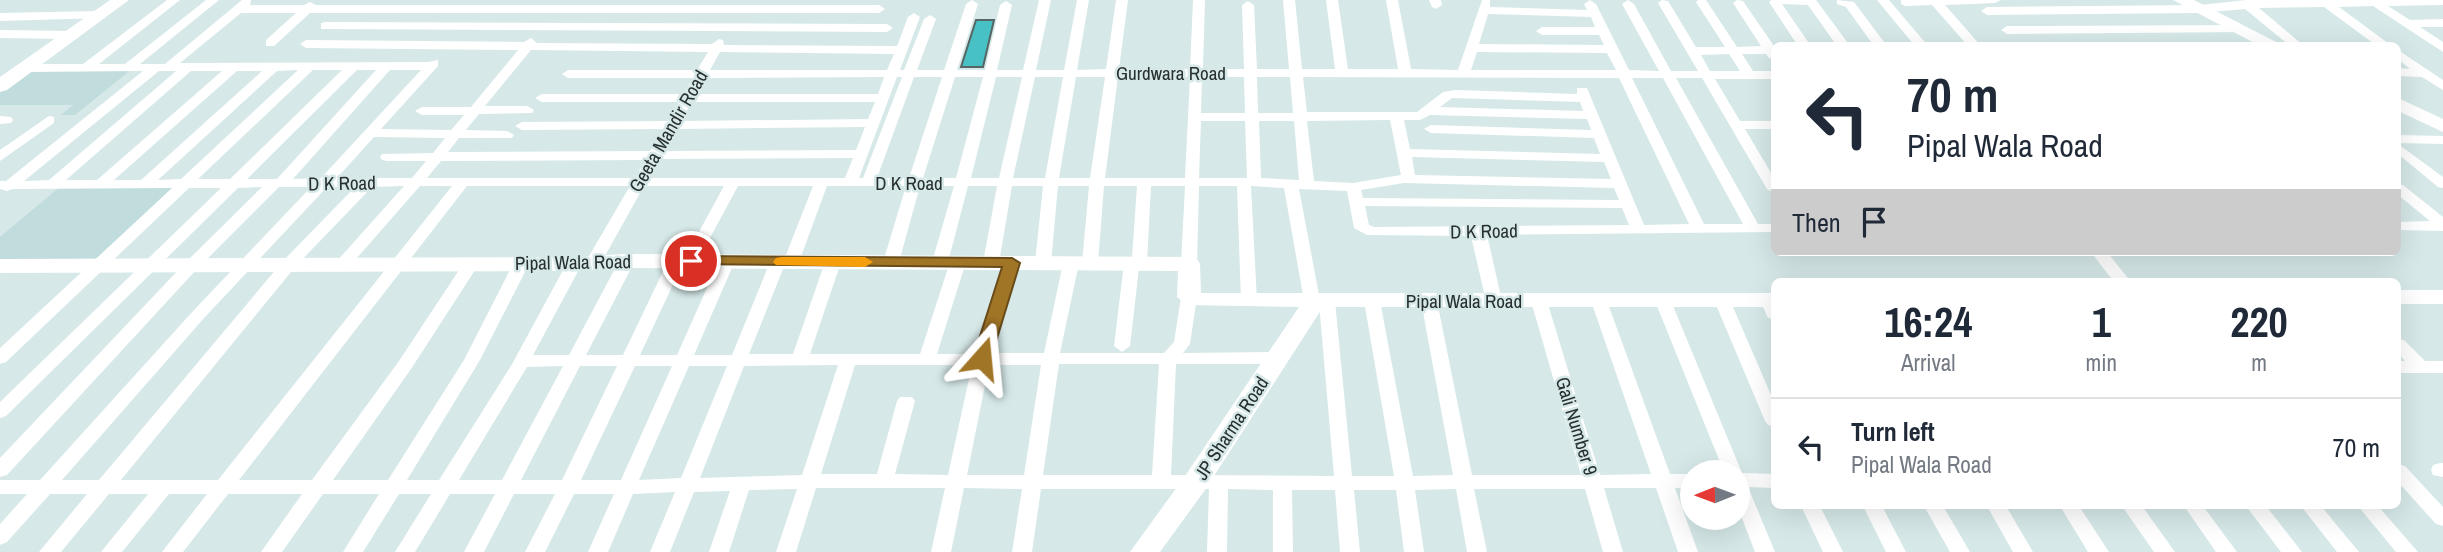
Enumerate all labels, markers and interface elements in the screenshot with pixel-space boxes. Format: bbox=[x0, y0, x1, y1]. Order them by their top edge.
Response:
street label: Gurdwara Road bbox=[1116, 60, 1226, 86]
text: 70 m bbox=[1907, 61, 1999, 127]
street label: Geeta Mandir Road bbox=[623, 65, 713, 197]
icon: left bbox=[1792, 70, 1883, 161]
text: Pipal Wala Road bbox=[1907, 124, 2103, 167]
street label: D K Road bbox=[308, 169, 376, 197]
street label: D K Road bbox=[875, 170, 943, 196]
icon: arrive bbox=[1855, 203, 1893, 241]
text: Then bbox=[1792, 205, 1841, 240]
street label: D K Road bbox=[1450, 217, 1518, 245]
pin bbox=[661, 231, 721, 291]
icon: arrive bbox=[672, 242, 710, 280]
street label: Pipal Wala Road bbox=[515, 248, 631, 276]
street label: Pipal Wala Road bbox=[1406, 288, 1522, 314]
text: 16:24 bbox=[1884, 294, 1972, 350]
text: 1 bbox=[2092, 294, 2111, 350]
text: 220 bbox=[2230, 294, 2288, 350]
position arrow bbox=[945, 321, 1019, 395]
text: Arrival bbox=[1901, 347, 1956, 378]
text: min bbox=[2086, 347, 2117, 378]
text: m bbox=[2251, 347, 2267, 378]
street label: JP Sharma Road bbox=[1188, 371, 1274, 485]
street label: Gali Number 9 bbox=[1550, 374, 1604, 478]
text: Turn left bbox=[1851, 414, 1935, 449]
icon: left bbox=[1792, 428, 1830, 466]
text: 70 m bbox=[2333, 430, 2380, 465]
text: Pipal Wala Road bbox=[1851, 449, 1992, 480]
north arrow bbox=[1680, 460, 1750, 530]
map controls bbox=[1680, 460, 1750, 530]

